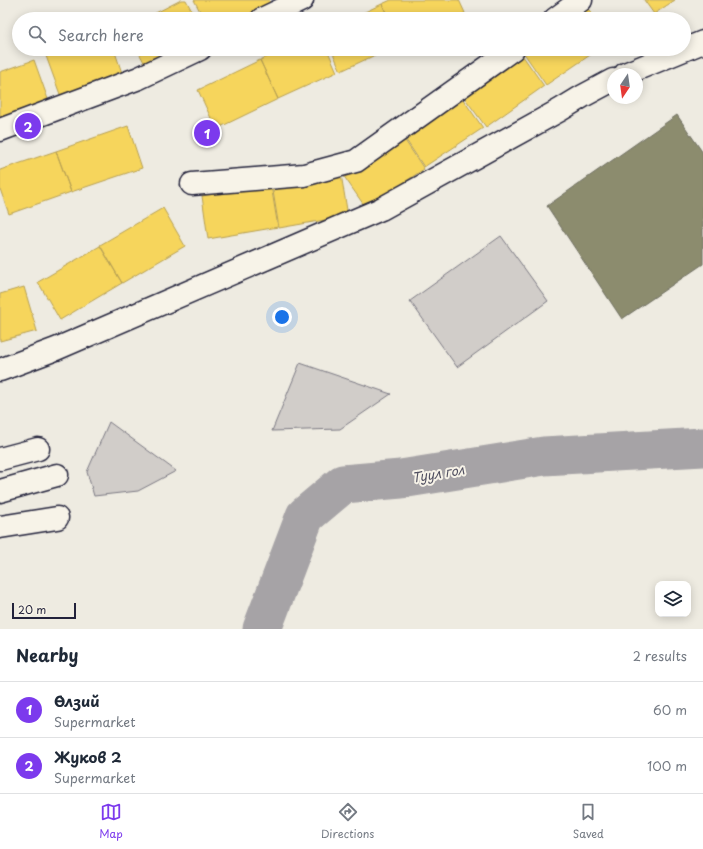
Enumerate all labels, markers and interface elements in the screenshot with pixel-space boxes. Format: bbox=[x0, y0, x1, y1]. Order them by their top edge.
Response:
search box bbox=[12, 12, 691, 56]
icon: search bbox=[26, 23, 48, 45]
text: Search here bbox=[58, 23, 144, 46]
north arrow bbox=[607, 68, 643, 104]
pin: 2 bbox=[15, 111, 41, 141]
pin: 1 bbox=[194, 118, 220, 148]
your location bbox=[272, 307, 292, 327]
water label: Туул гол bbox=[410, 459, 466, 487]
map controls bbox=[655, 581, 691, 617]
button: layers bbox=[655, 581, 691, 617]
scale bar bbox=[12, 601, 76, 620]
text: 20 m bbox=[18, 601, 46, 618]
text: Nearby bbox=[16, 642, 78, 668]
text: 2 results bbox=[633, 646, 687, 665]
text: Өлзий bbox=[54, 689, 100, 712]
text: 1 bbox=[26, 700, 32, 719]
text: 60 m bbox=[653, 700, 687, 719]
text: Supermarket bbox=[54, 712, 136, 731]
text: Жуков 2 bbox=[54, 745, 122, 768]
text: 2 bbox=[24, 756, 34, 775]
text: 100 m bbox=[647, 756, 687, 775]
text: Supermarket bbox=[54, 768, 136, 787]
tab: Map bbox=[99, 801, 123, 842]
tab: Directions bbox=[321, 801, 374, 842]
tab: Saved bbox=[573, 801, 604, 842]

